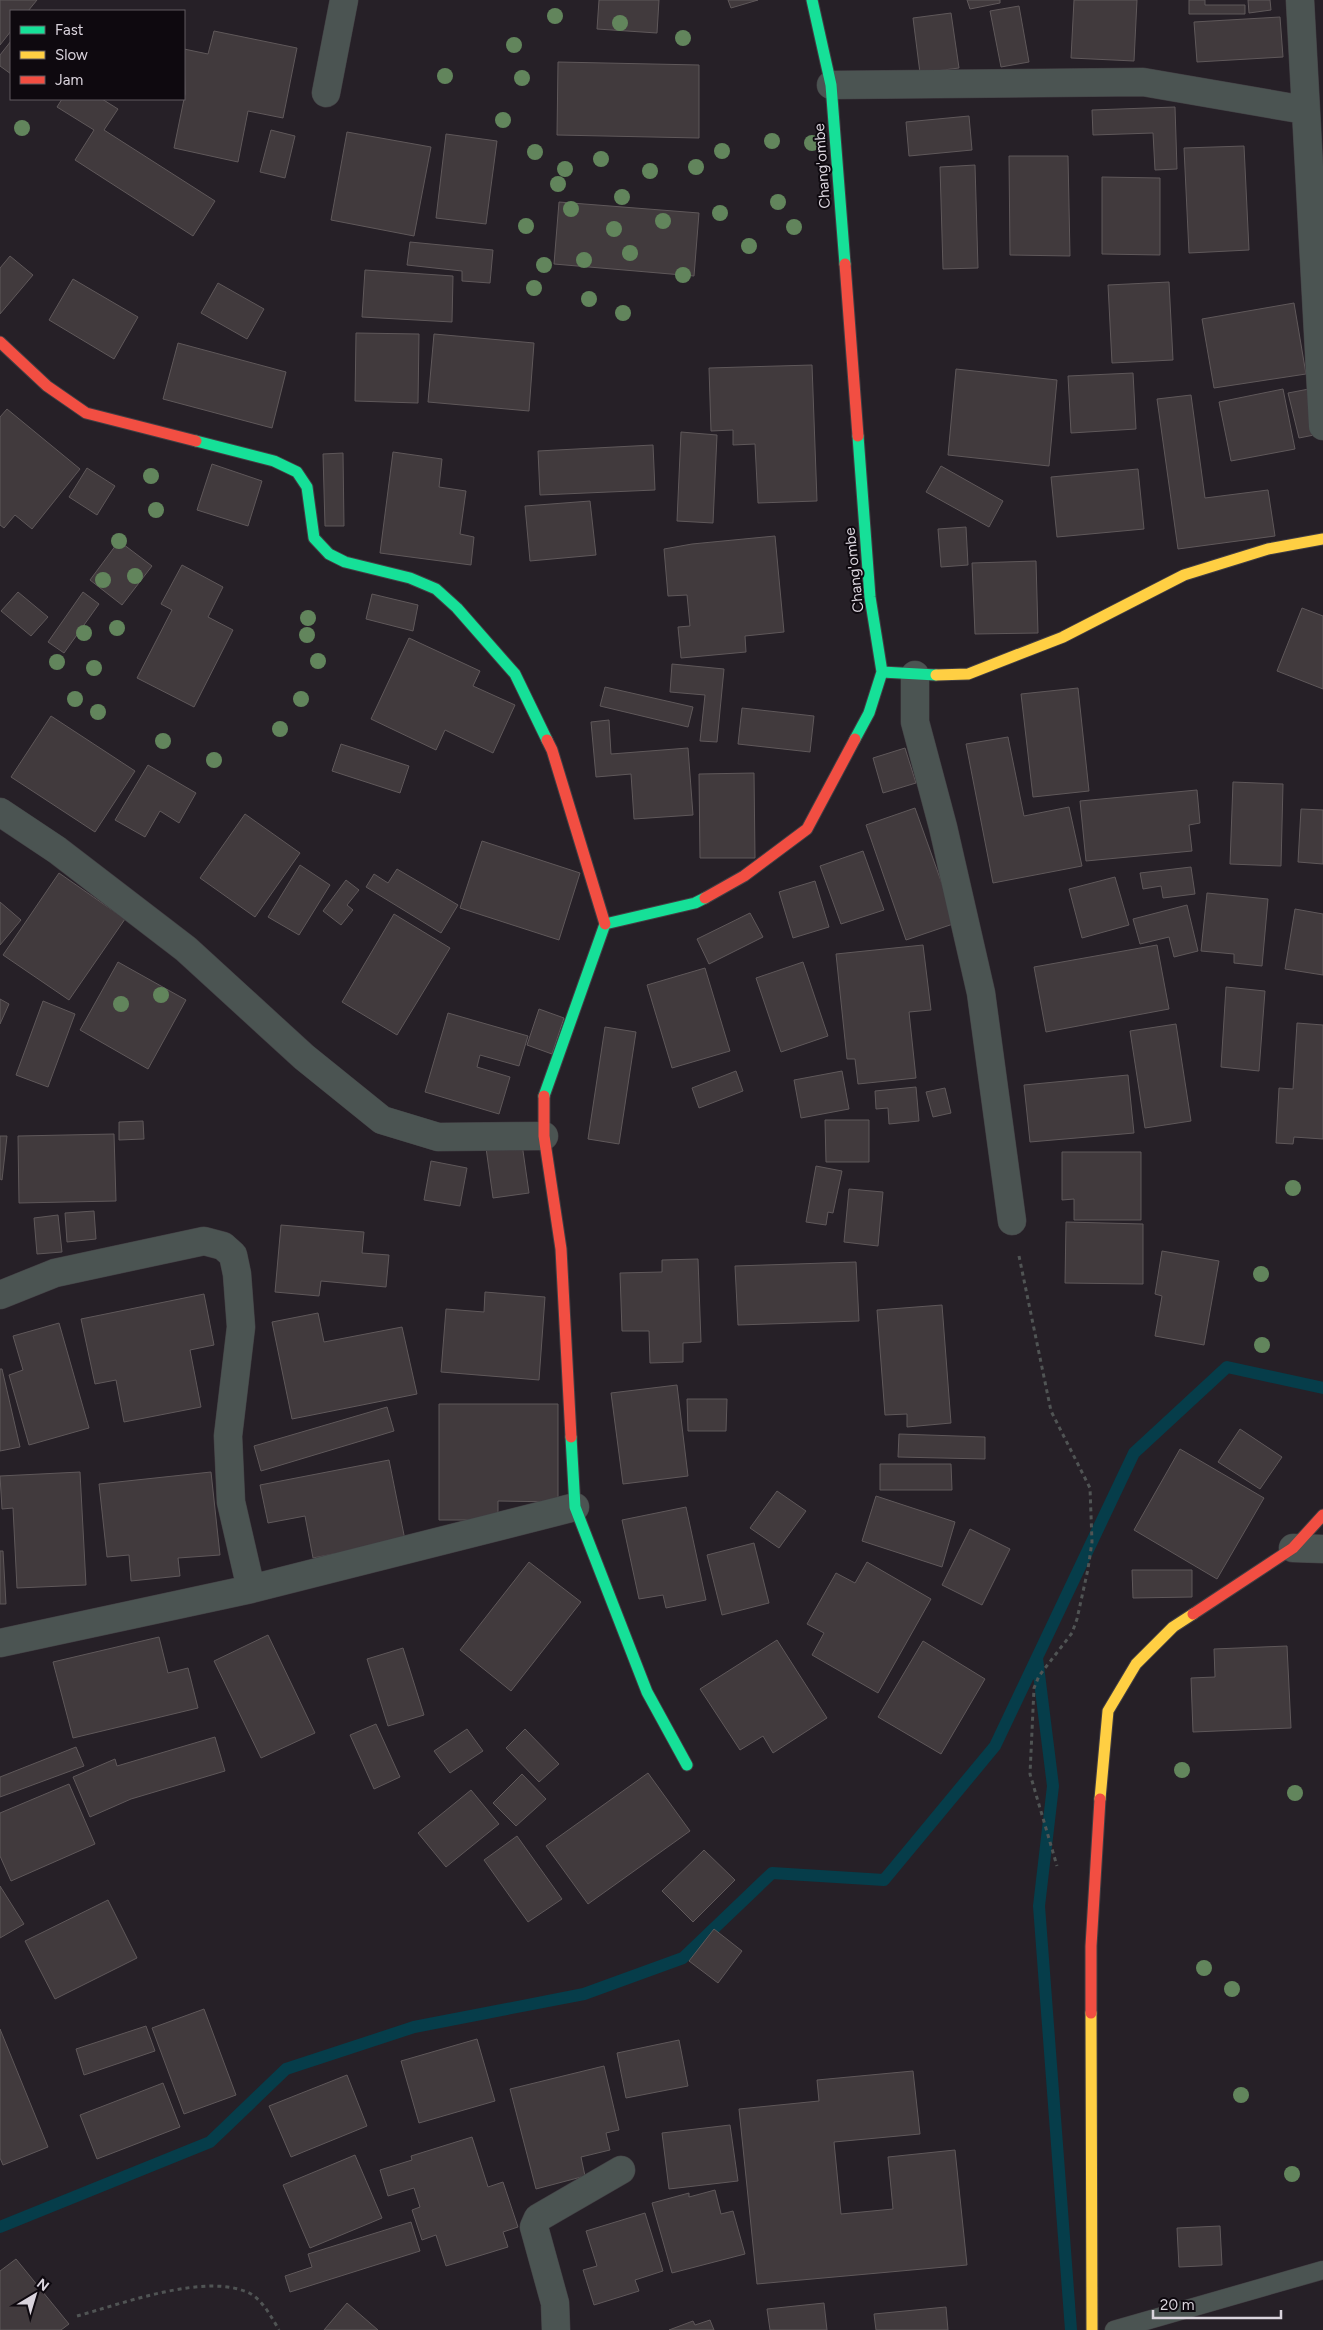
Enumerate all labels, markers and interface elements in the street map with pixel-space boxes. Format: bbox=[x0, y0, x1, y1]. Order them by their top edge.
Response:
legend bbox=[10, 10, 185, 100]
text: Fast bbox=[55, 21, 84, 39]
text: Slow bbox=[55, 46, 88, 64]
text: Jam bbox=[55, 71, 83, 89]
street label: Chang'ombe bbox=[810, 123, 834, 209]
street label: Chang'ombe bbox=[841, 527, 867, 613]
north arrow bbox=[10, 2270, 60, 2320]
text: N bbox=[33, 2275, 52, 2295]
scale bar bbox=[1153, 2288, 1280, 2320]
text: 20 m bbox=[1160, 2296, 1194, 2314]

